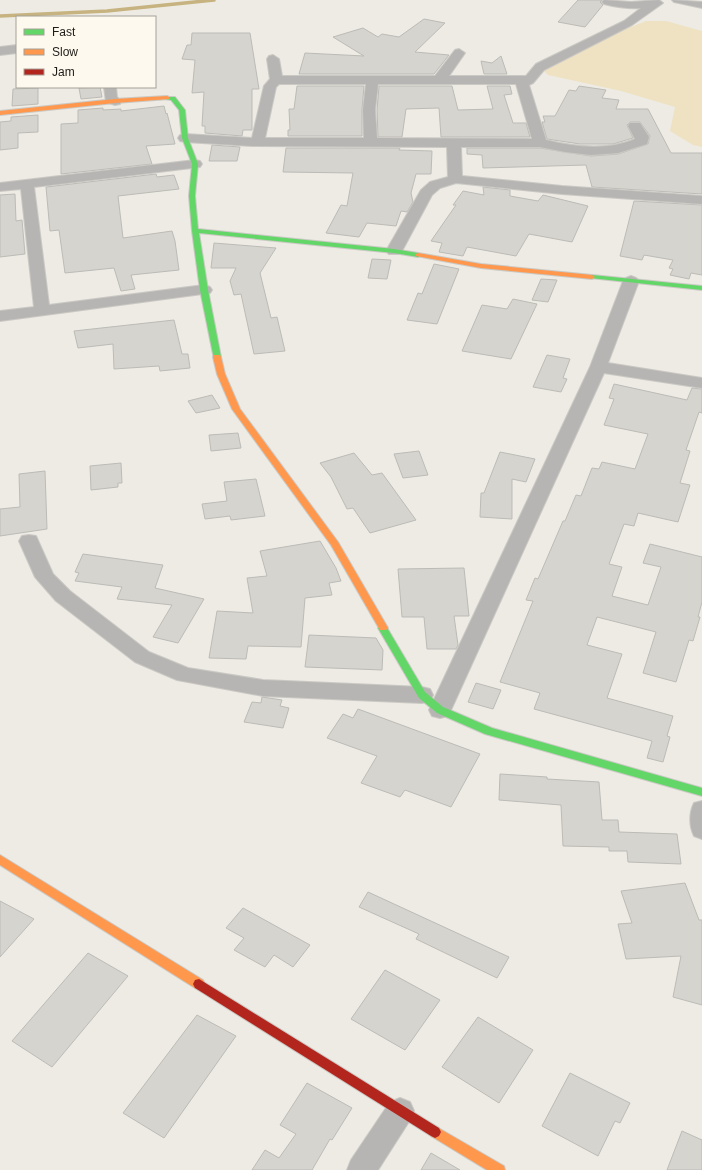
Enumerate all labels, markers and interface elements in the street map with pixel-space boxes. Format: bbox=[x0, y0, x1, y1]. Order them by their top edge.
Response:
legend bbox=[16, 16, 156, 88]
text: Fast bbox=[52, 25, 76, 39]
text: Slow bbox=[52, 45, 78, 59]
text: Jam bbox=[52, 65, 75, 79]

